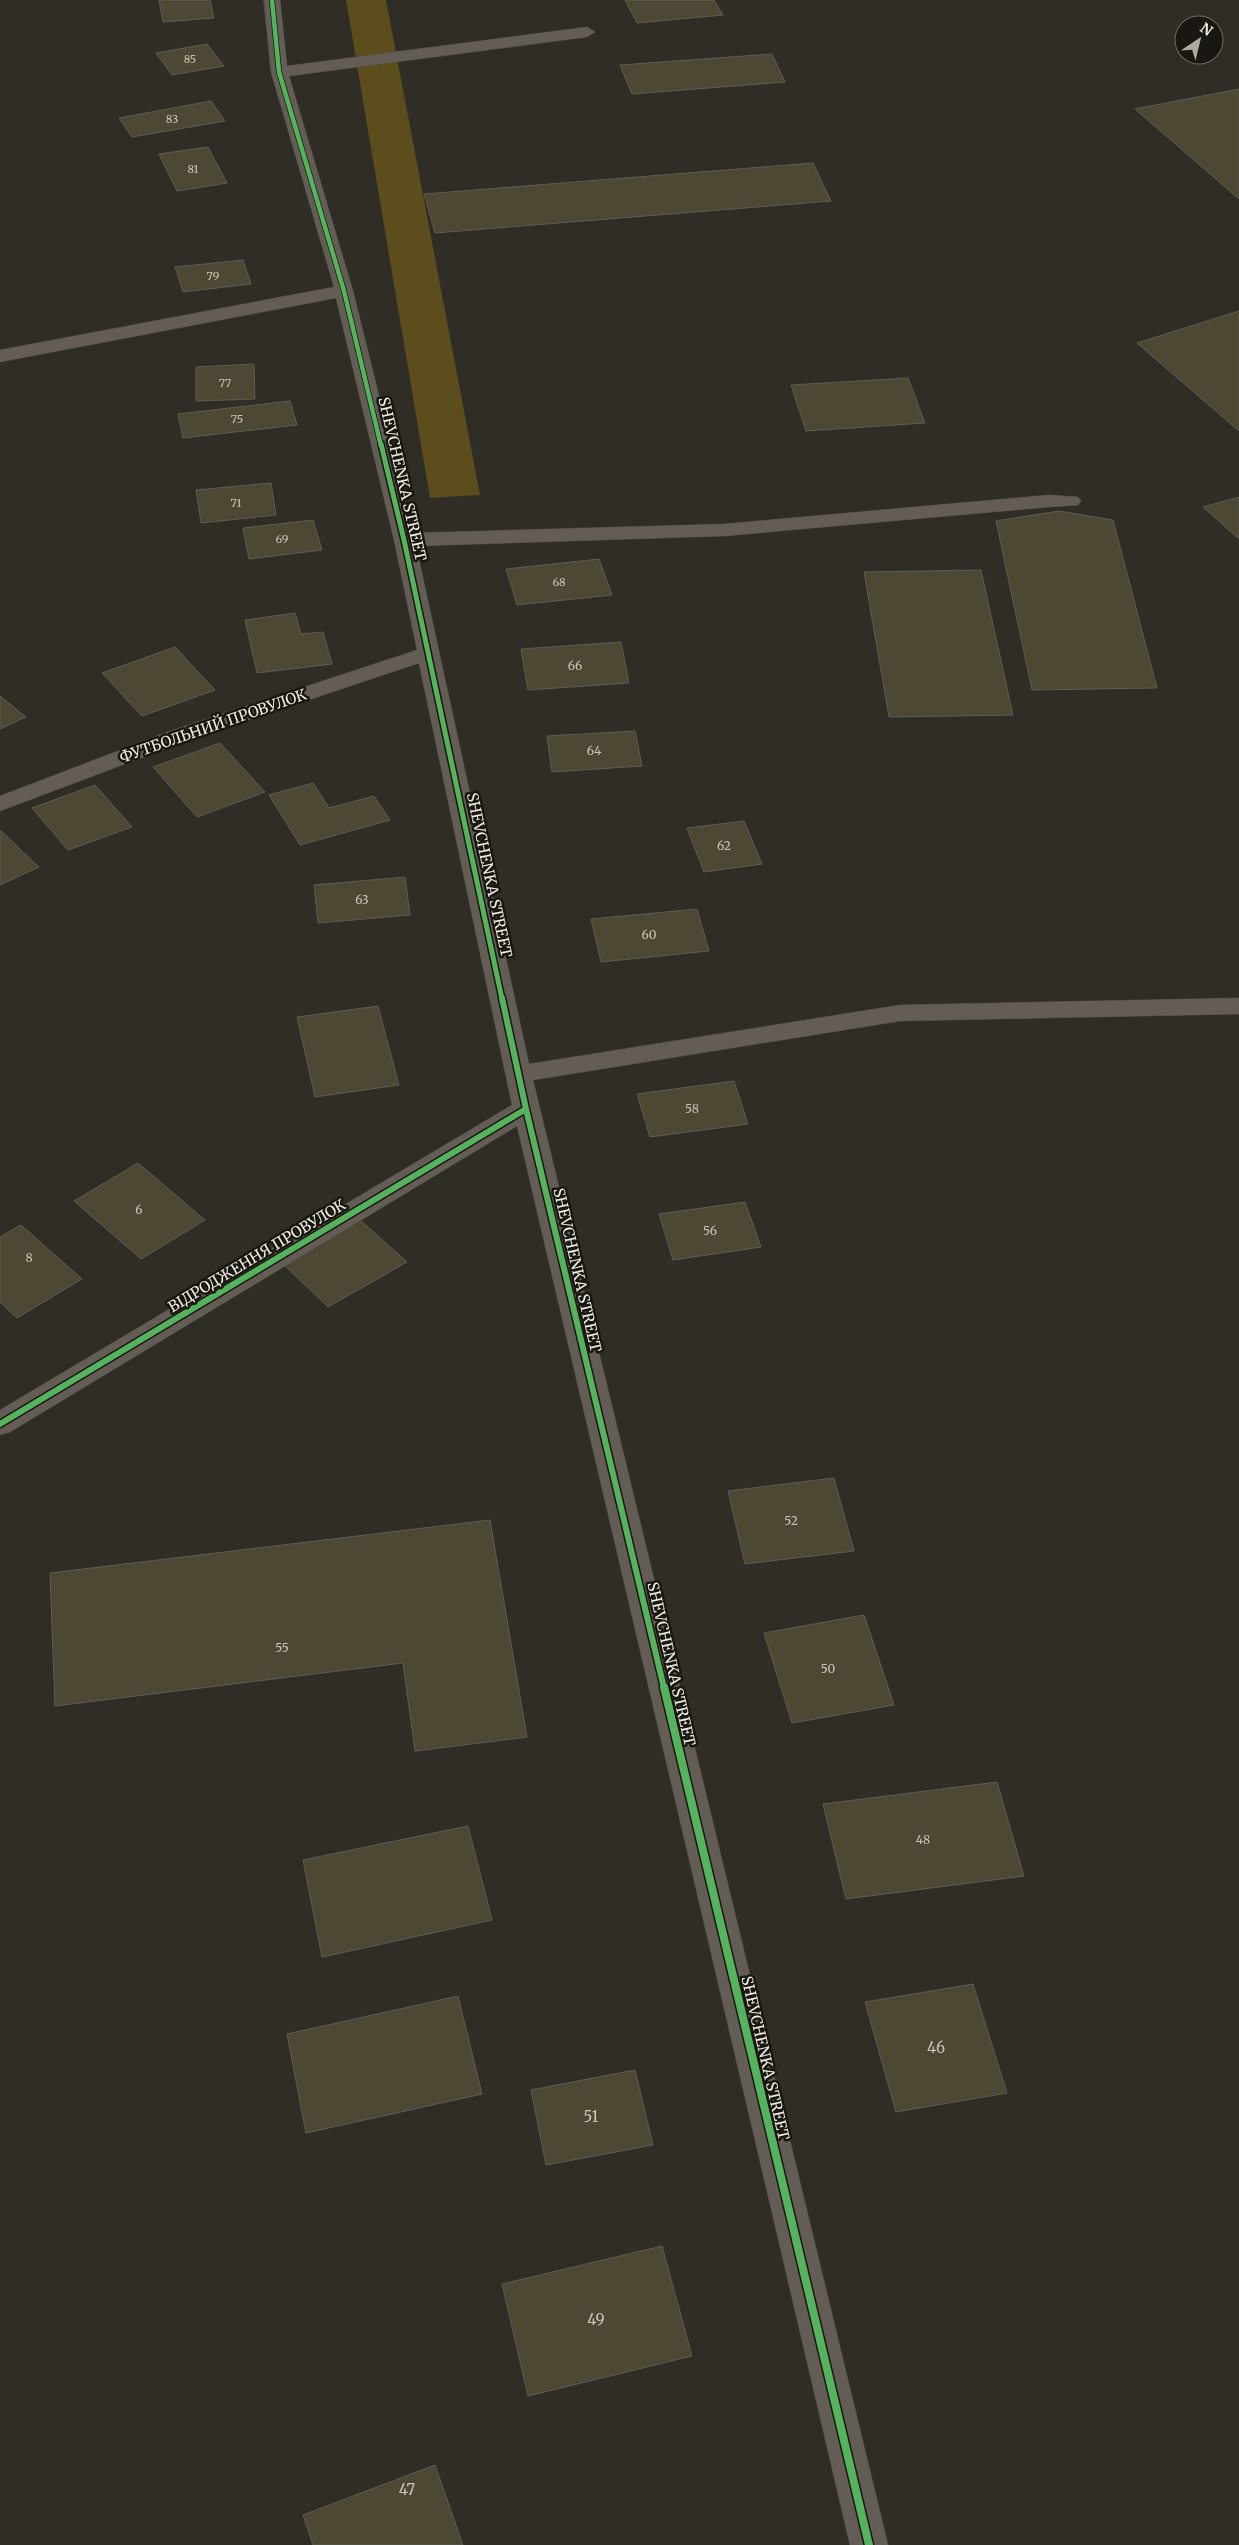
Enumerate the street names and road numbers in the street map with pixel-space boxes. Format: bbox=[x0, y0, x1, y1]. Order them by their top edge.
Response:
street label: SHEVCHENKA STREET bbox=[374, 395, 431, 563]
street label: ФУТБОЛЬНИЙ ПРОВУЛОК bbox=[116, 683, 309, 767]
street label: SHEVCHENKA STREET bbox=[463, 791, 516, 959]
street label: SHEVCHENKA STREET bbox=[549, 1186, 606, 1354]
street label: ВІДРОДЖЕННЯ ПРОВУЛОК bbox=[164, 1195, 349, 1316]
street label: SHEVCHENKA STREET bbox=[643, 1580, 700, 1748]
street label: SHEVCHENKA STREET bbox=[737, 1974, 794, 2142]

